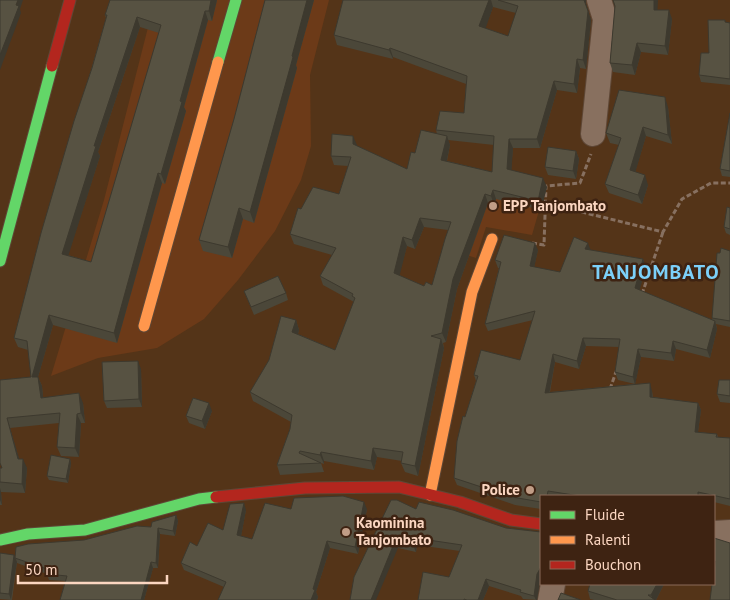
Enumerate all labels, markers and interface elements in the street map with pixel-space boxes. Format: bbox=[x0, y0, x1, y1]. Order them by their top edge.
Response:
place label: EPP Tanjombato bbox=[503, 196, 606, 215]
marker: EPP Tanjombato bbox=[487, 200, 499, 212]
district label: TANJOMBATO bbox=[592, 259, 720, 285]
place label: Police bbox=[482, 480, 520, 499]
marker: Police bbox=[524, 484, 536, 496]
legend bbox=[540, 495, 715, 585]
text: Fluide bbox=[585, 505, 625, 524]
place label: Kaominina Tanjombato bbox=[356, 513, 431, 549]
marker: Kaominina Tanjombato bbox=[340, 526, 352, 538]
text: Ralenti bbox=[585, 530, 631, 549]
scale bar bbox=[18, 552, 166, 584]
text: Bouchon bbox=[585, 555, 641, 574]
text: 50 m bbox=[25, 560, 58, 579]

